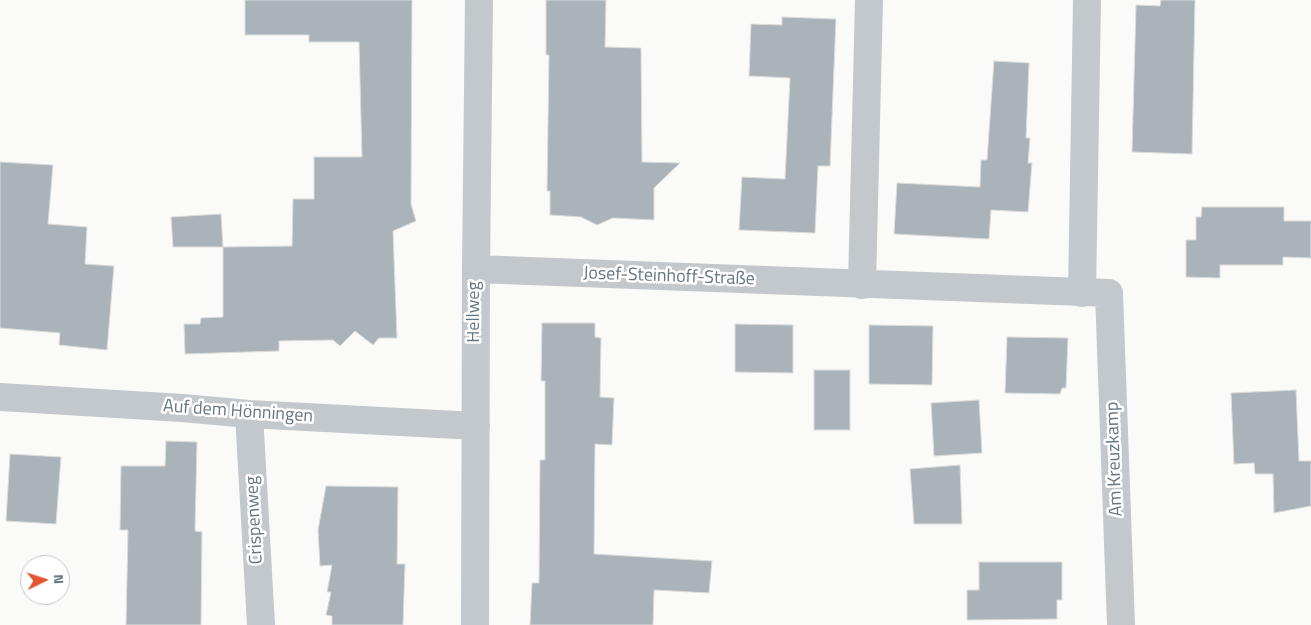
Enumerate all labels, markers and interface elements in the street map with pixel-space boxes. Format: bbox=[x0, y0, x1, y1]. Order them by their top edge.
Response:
street label: Josef-Steinhoff-Straße bbox=[583, 263, 755, 291]
street label: Hellweg bbox=[464, 281, 486, 343]
street label: Auf dem Hönningen bbox=[162, 396, 314, 428]
street label: Am Kreuzkamp bbox=[1102, 401, 1128, 517]
street label: Crispenweg bbox=[242, 475, 268, 565]
north arrow bbox=[20, 555, 70, 605]
text: N bbox=[49, 573, 70, 585]

